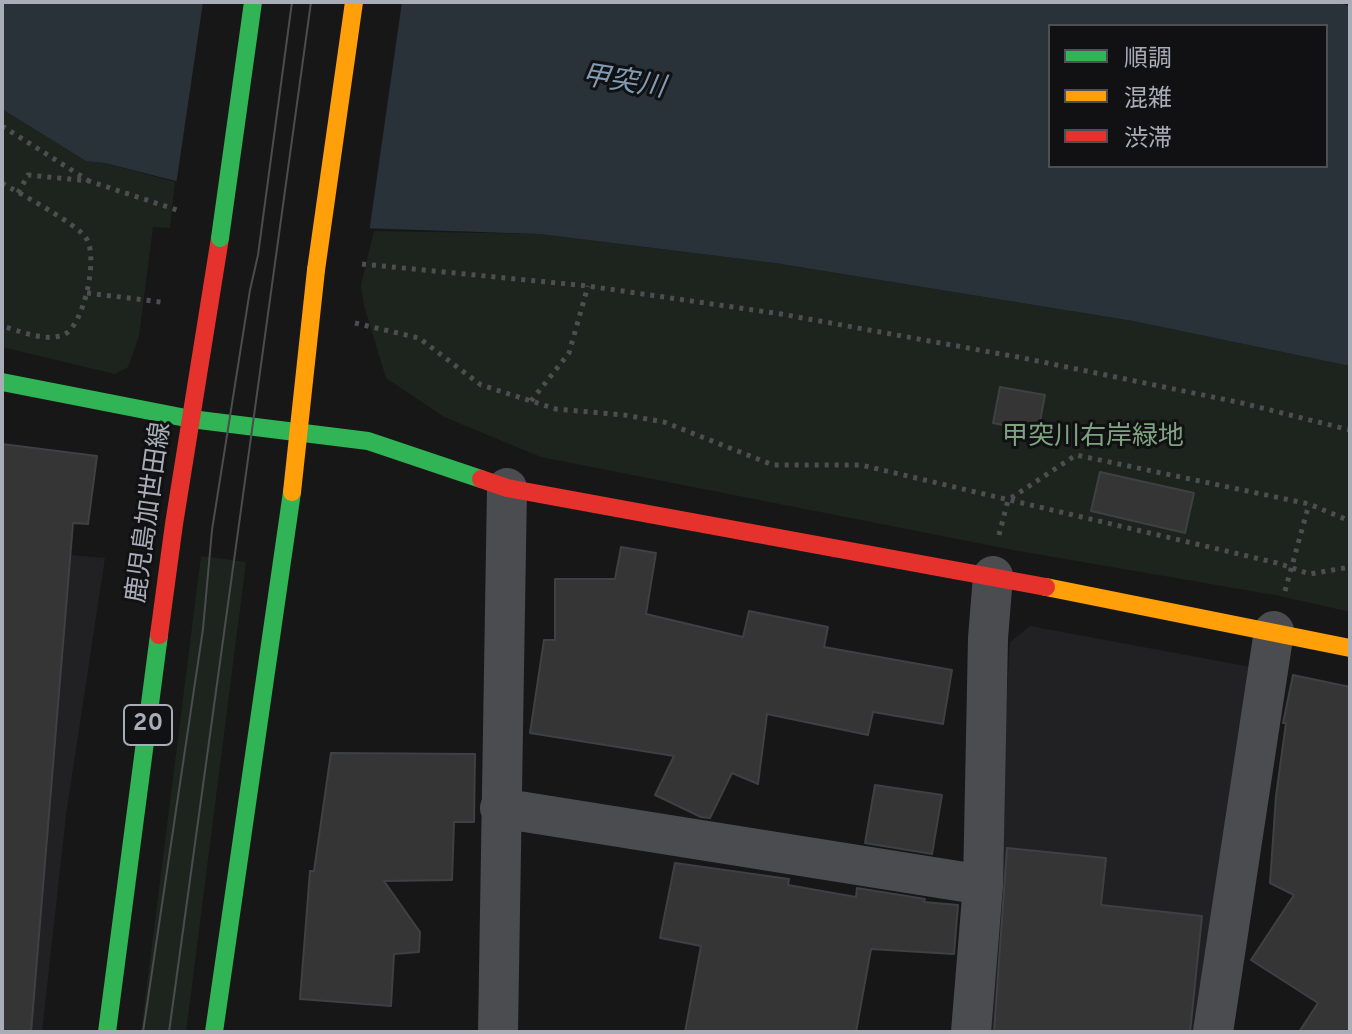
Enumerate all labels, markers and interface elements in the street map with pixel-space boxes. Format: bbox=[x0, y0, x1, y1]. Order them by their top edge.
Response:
legend bbox=[1048, 24, 1328, 168]
text: 順調 bbox=[1124, 45, 1172, 75]
water label: 甲突川 bbox=[579, 61, 667, 107]
text: 混雑 bbox=[1124, 85, 1172, 115]
text: 渋滞 bbox=[1124, 125, 1172, 155]
street label: 鹿児島加世田線 bbox=[123, 421, 179, 605]
park label: 甲突川右岸緑地 bbox=[1002, 423, 1184, 455]
road number: 20 bbox=[124, 705, 172, 745]

